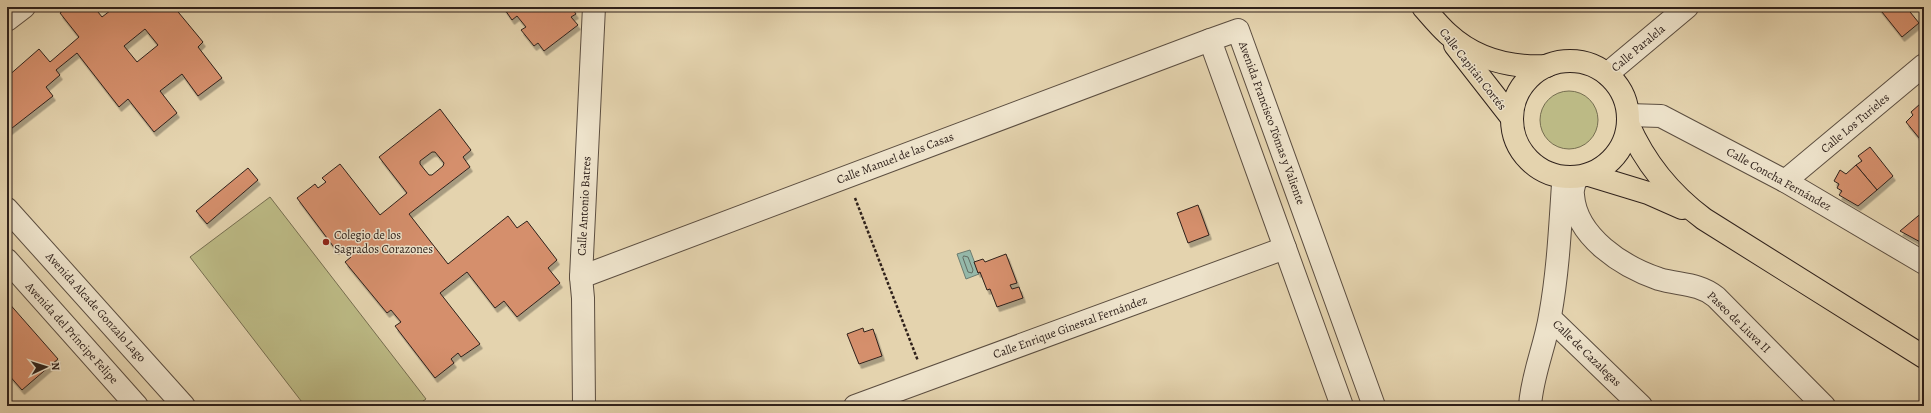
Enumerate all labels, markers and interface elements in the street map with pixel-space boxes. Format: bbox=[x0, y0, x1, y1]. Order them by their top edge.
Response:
street label: Calle Paralela bbox=[1608, 21, 1669, 75]
street label: Calle Capitán Cortés bbox=[1436, 25, 1510, 113]
street label: Avenida Francisco Tómas y Valiente bbox=[1235, 38, 1309, 207]
street label: Calle Los Turieles bbox=[1817, 89, 1893, 156]
street label: Calle Manuel de las Casas bbox=[834, 128, 956, 188]
street label: Calle Concha Fernández bbox=[1724, 143, 1834, 215]
street label: Calle Antonio Batres bbox=[573, 156, 595, 256]
place label: Colegio de los Sagrados Corazones bbox=[334, 227, 433, 257]
marker: Colegio de los Sagrados Corazones bbox=[321, 237, 331, 247]
street label: Avenida Alcade Gonzalo Lago bbox=[42, 248, 150, 365]
street label: Avenida del Príncipe Felipe bbox=[21, 278, 122, 387]
street label: Paseo de Liuva II bbox=[1704, 288, 1774, 356]
street label: Calle Enrique Ginestal Fernández bbox=[991, 292, 1149, 362]
street label: Calle de Cazalegas bbox=[1549, 316, 1625, 390]
north arrow bbox=[26, 347, 66, 387]
text: N bbox=[48, 362, 63, 371]

